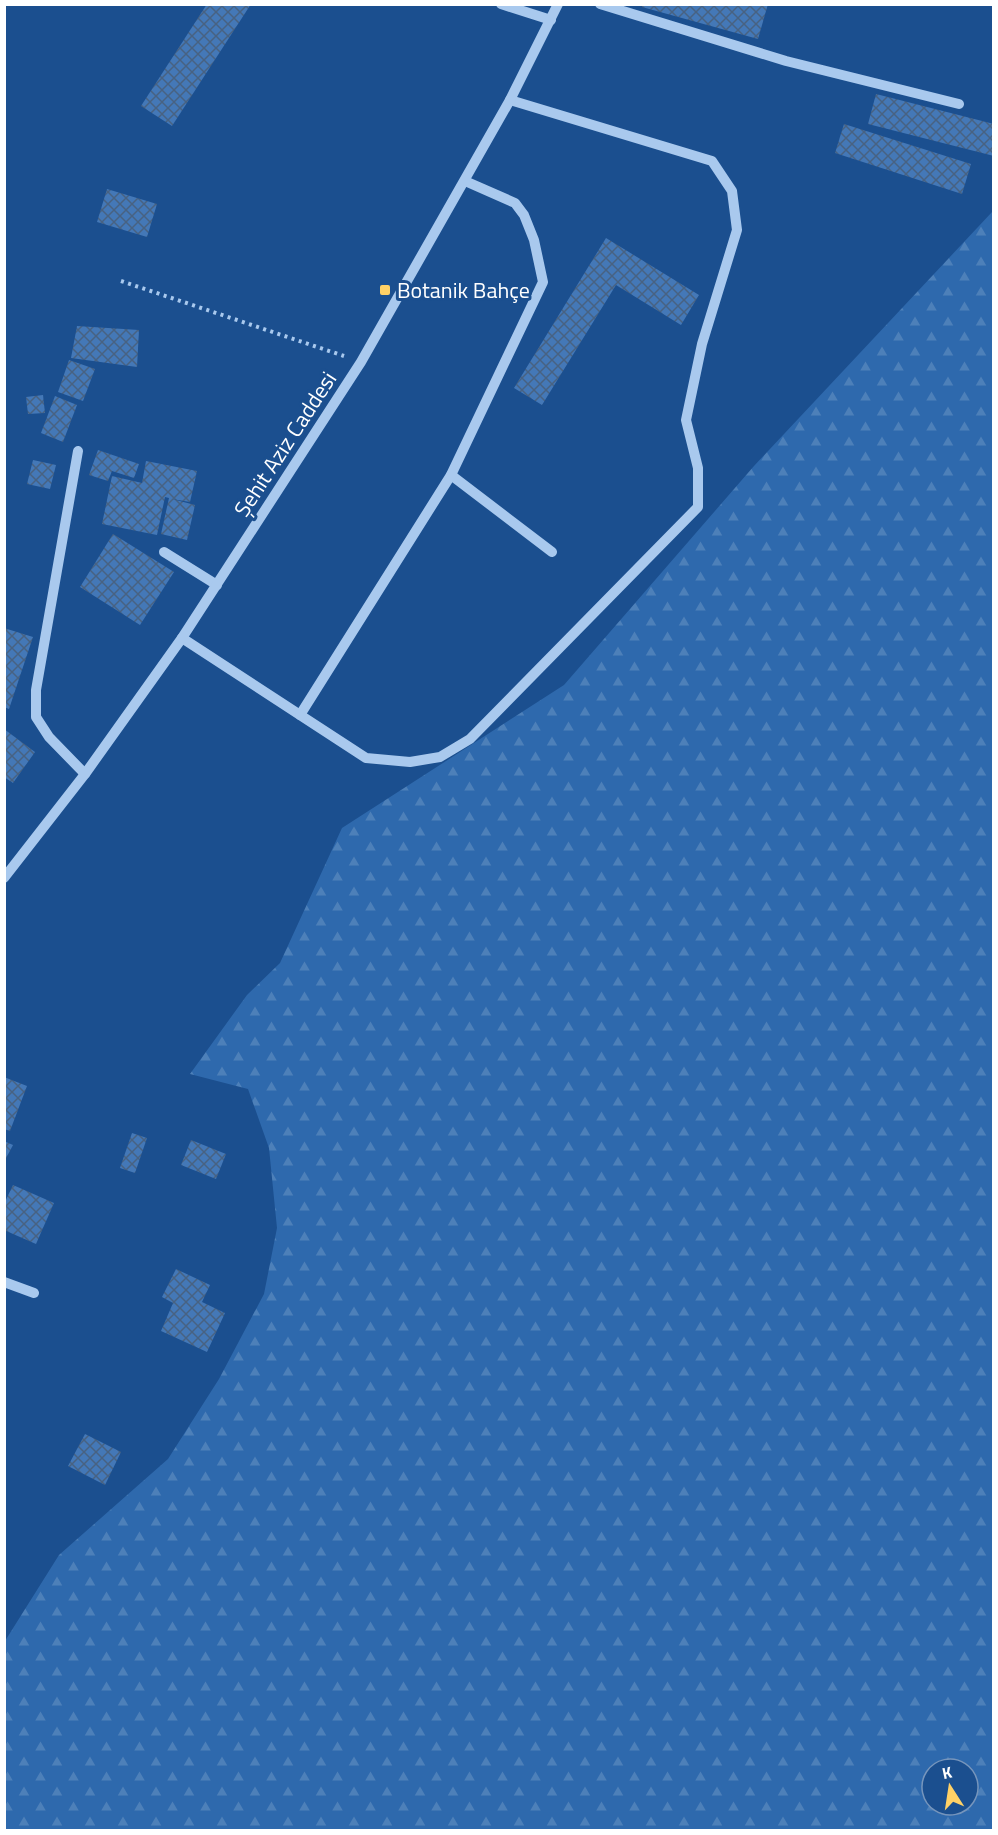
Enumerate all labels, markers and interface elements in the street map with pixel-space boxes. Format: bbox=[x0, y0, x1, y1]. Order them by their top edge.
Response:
place label: Botanik Bahçe bbox=[397, 273, 530, 307]
marker: Botanik Bahçe bbox=[378, 283, 392, 297]
street label: Şehit Aziz Caddesi bbox=[225, 365, 345, 523]
north arrow bbox=[920, 1757, 980, 1817]
text: K bbox=[940, 1759, 955, 1785]

